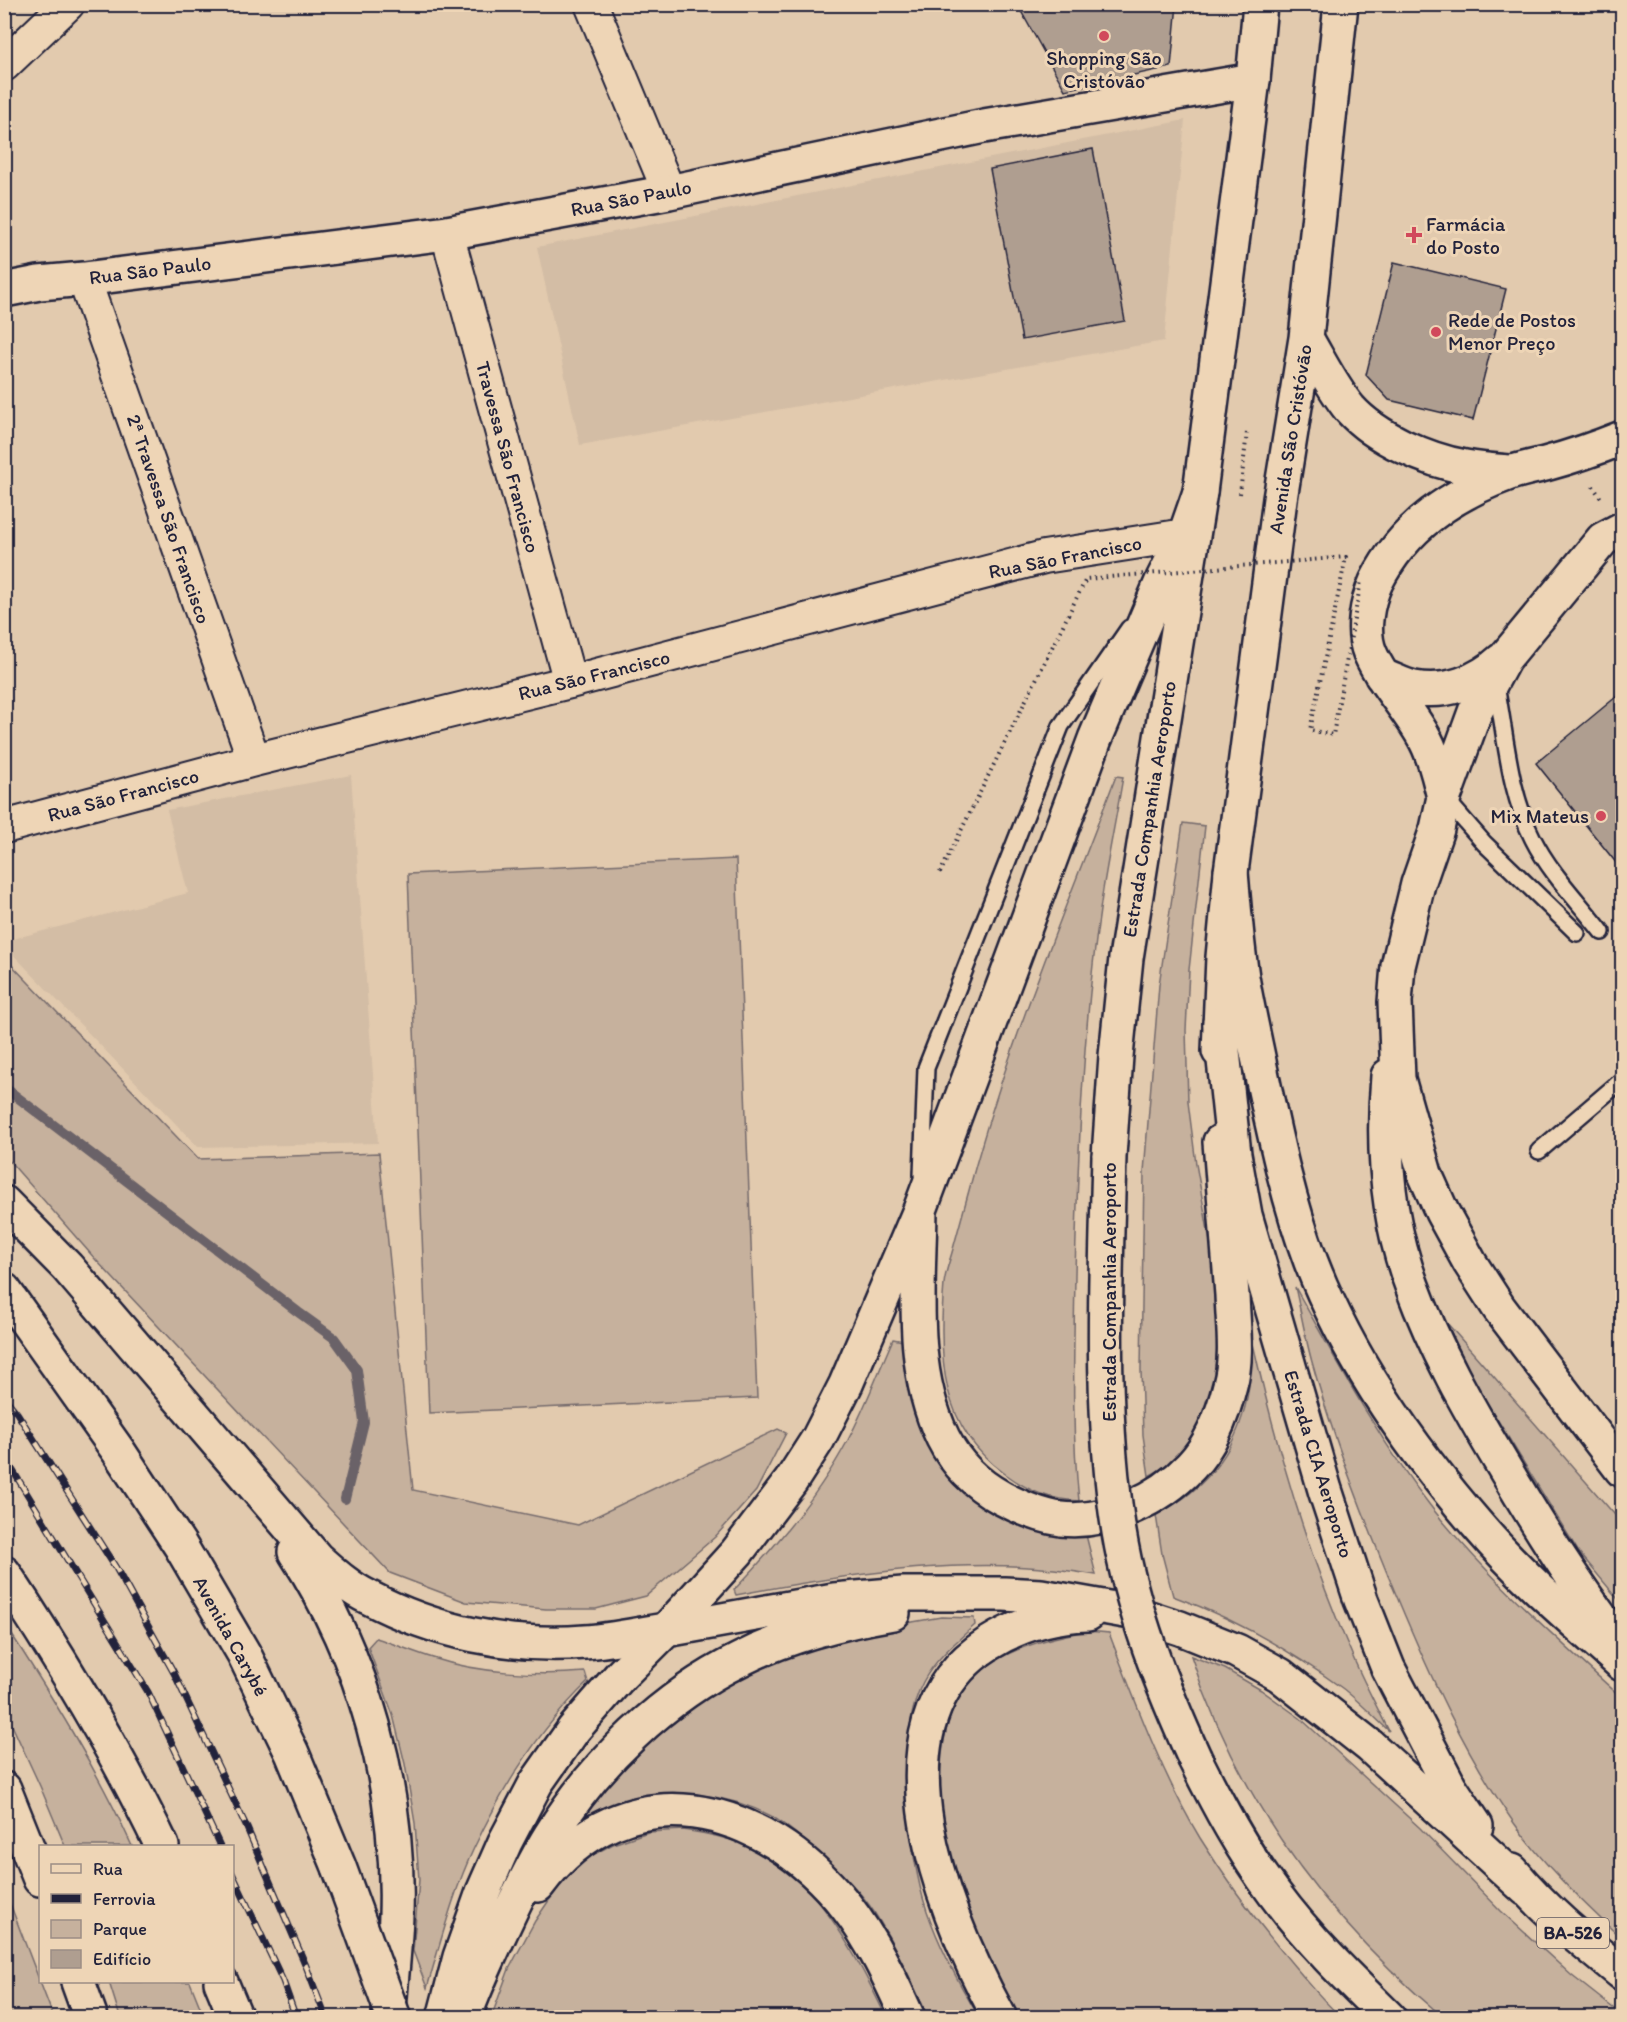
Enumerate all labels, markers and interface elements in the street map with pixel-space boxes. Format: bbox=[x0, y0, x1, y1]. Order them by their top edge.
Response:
marker: Shopping São Cristóvão bbox=[1097, 29, 1111, 43]
place label: Shopping São Cristóvão bbox=[1046, 46, 1162, 93]
street label: Rua São Paulo bbox=[569, 175, 693, 221]
place label: Farmácia do Posto bbox=[1426, 212, 1506, 259]
marker: Farmácia do Posto bbox=[1407, 228, 1421, 242]
street label: Rua São Paulo bbox=[88, 251, 212, 289]
place label: Rede de Postos Menor Preço bbox=[1448, 308, 1576, 355]
marker: Rede de Postos Menor Preço bbox=[1429, 325, 1443, 339]
street label: Avenida São Cristóvão bbox=[1263, 343, 1317, 535]
street label: Travessa São Francisco bbox=[471, 358, 545, 556]
street label: 2ª Travessa São Francisco bbox=[122, 411, 216, 627]
street label: Rua São Francisco bbox=[986, 530, 1144, 584]
street label: Rua São Francisco bbox=[516, 645, 672, 705]
street label: Estrada Companhia Aeroporto bbox=[1117, 679, 1181, 939]
street label: Rua São Francisco bbox=[45, 763, 201, 827]
place label: Mix Mateus bbox=[1491, 804, 1589, 828]
marker: Mix Mateus bbox=[1594, 809, 1608, 823]
street label: Estrada Companhia Aeroporto bbox=[1097, 1162, 1121, 1422]
street label: Estrada CIA Aeroporto bbox=[1279, 1367, 1359, 1561]
street label: Avenida Carybé bbox=[188, 1572, 274, 1700]
legend bbox=[39, 1845, 234, 1983]
text: Rua bbox=[93, 1858, 123, 1880]
text: Ferrovia bbox=[93, 1888, 156, 1910]
text: Parque bbox=[93, 1918, 147, 1940]
road number: BA-526 bbox=[1537, 1918, 1609, 1948]
text: Edifício bbox=[93, 1948, 151, 1970]

